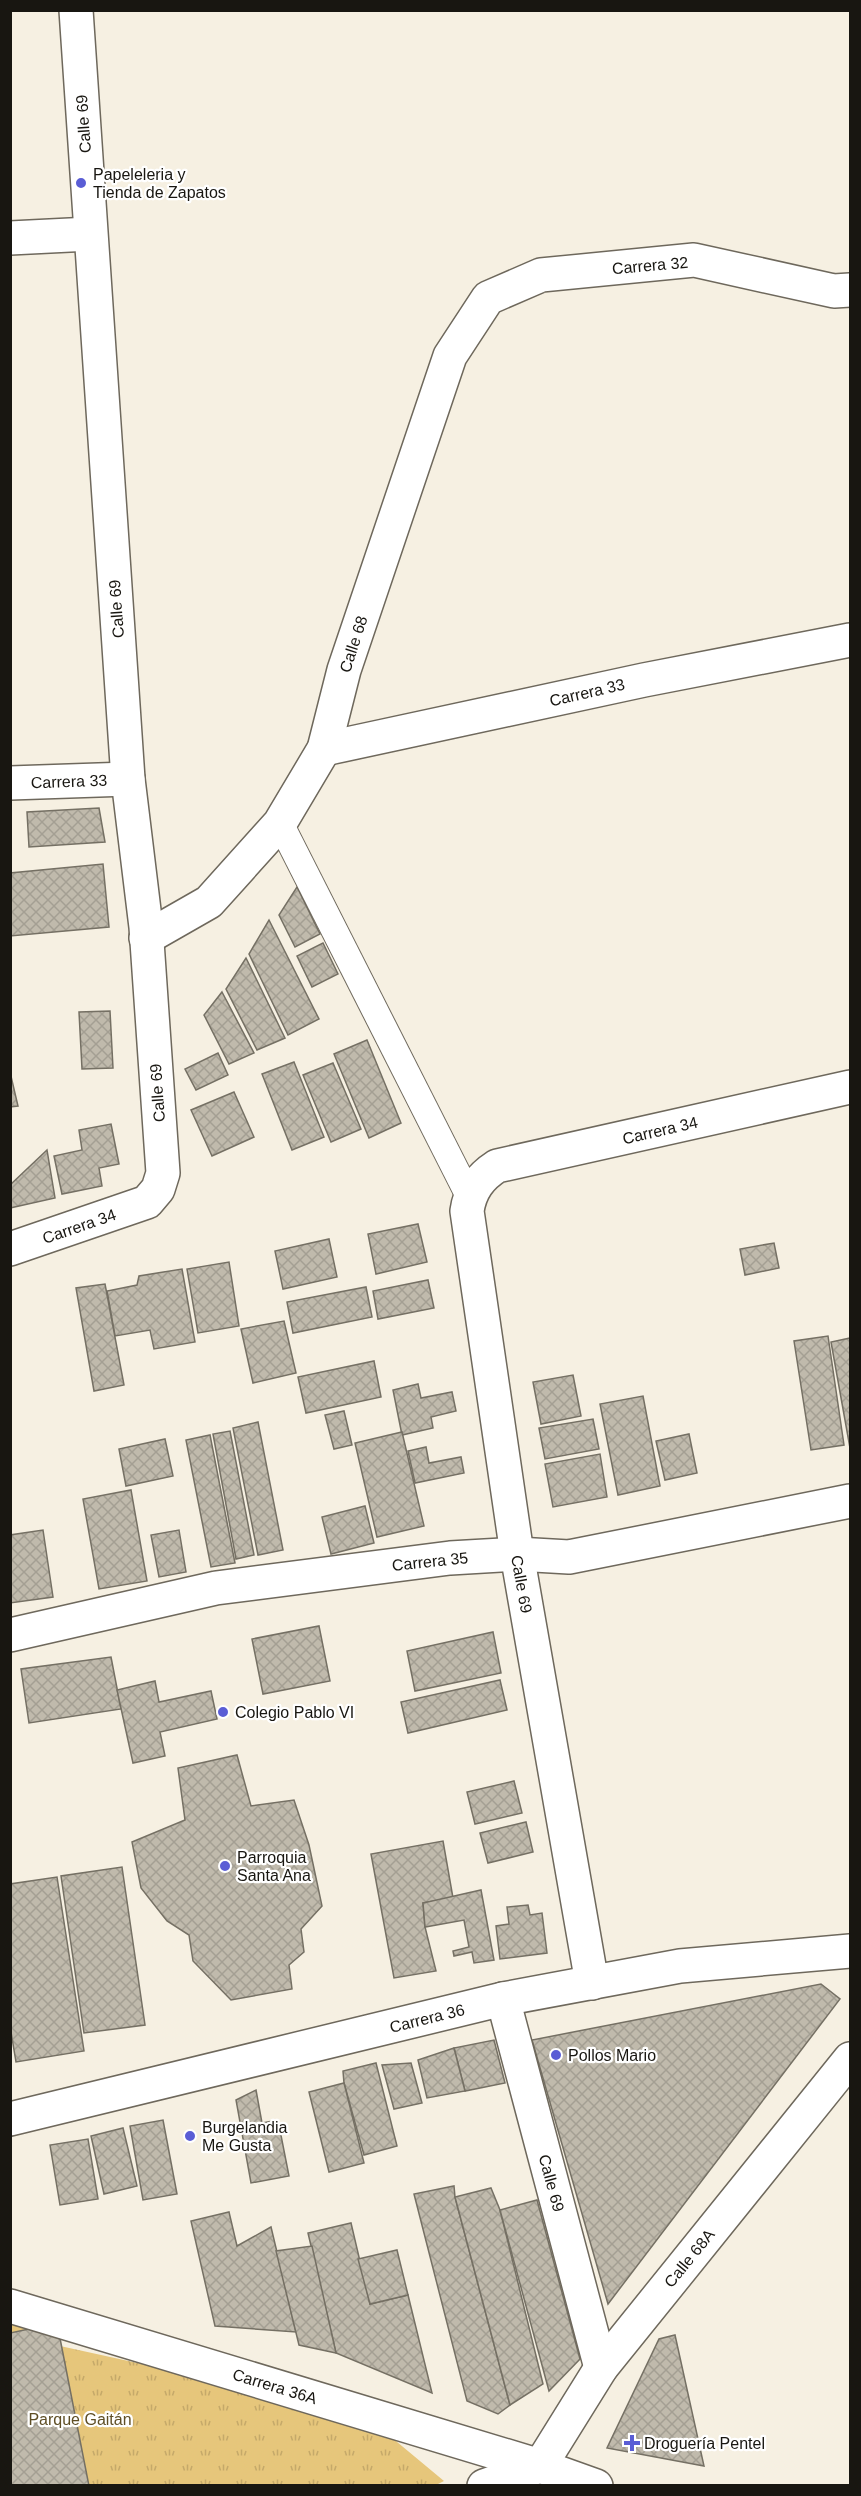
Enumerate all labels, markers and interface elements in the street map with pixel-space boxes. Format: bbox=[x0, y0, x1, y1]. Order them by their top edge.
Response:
street label: Calle 69 bbox=[73, 94, 94, 154]
place label: Papeleleria y Tienda de Zapatos bbox=[93, 166, 226, 201]
marker: Papeleleria y Tienda de Zapatos bbox=[74, 176, 88, 190]
street label: Carrera 32 bbox=[611, 254, 689, 277]
street label: Calle 69 bbox=[106, 579, 127, 639]
street label: Calle 68 bbox=[336, 614, 371, 675]
street label: Carrera 33 bbox=[548, 676, 626, 709]
street label: Carrera 33 bbox=[31, 772, 108, 791]
street label: Calle 69 bbox=[147, 1063, 168, 1123]
street label: Carrera 34 bbox=[621, 1114, 699, 1147]
street label: Carrera 34 bbox=[40, 1206, 118, 1247]
street label: Carrera 35 bbox=[391, 1549, 469, 1574]
street label: Calle 69 bbox=[508, 1554, 535, 1615]
place label: Colegio Pablo VI bbox=[235, 1704, 354, 1721]
marker: Colegio Pablo VI bbox=[216, 1705, 230, 1719]
place label: Parroquia Santa Ana bbox=[237, 1849, 311, 1884]
marker: Parroquia Santa Ana bbox=[218, 1859, 232, 1873]
street label: Carrera 36 bbox=[388, 2001, 466, 2036]
place label: Pollos Mario bbox=[568, 2047, 656, 2064]
marker: Pollos Mario bbox=[549, 2048, 563, 2062]
place label: Burgelandia Me Gusta bbox=[202, 2119, 288, 2154]
marker: Burgelandia Me Gusta bbox=[183, 2129, 197, 2143]
street label: Calle 69 bbox=[536, 2153, 567, 2214]
street label: Calle 68A bbox=[661, 2226, 718, 2291]
street label: Carrera 36A bbox=[231, 2366, 319, 2407]
park label: Parque Gaitán bbox=[28, 2411, 132, 2428]
place label: Droguería Pentel bbox=[644, 2435, 765, 2452]
marker: Droguería Pentel bbox=[625, 2436, 639, 2450]

